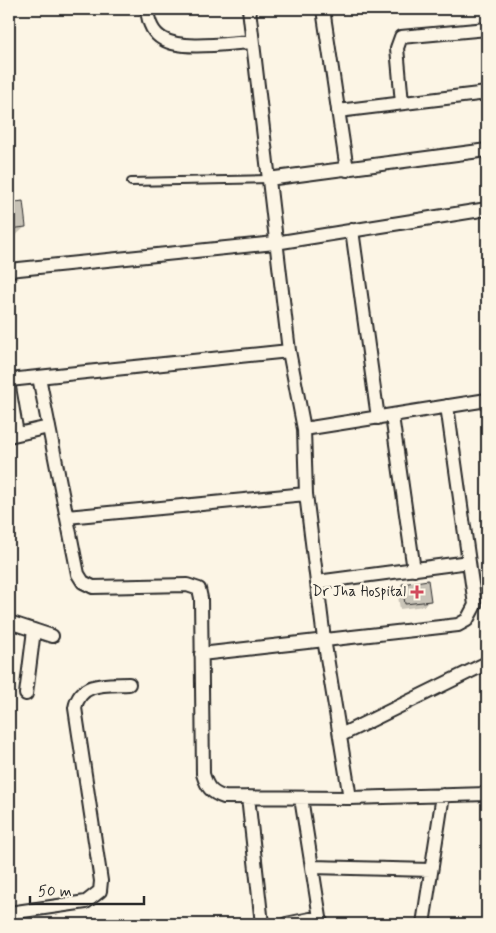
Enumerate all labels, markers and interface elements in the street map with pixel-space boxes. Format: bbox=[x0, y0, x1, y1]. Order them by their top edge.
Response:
place label: Dr Jha Hospital bbox=[312, 582, 406, 602]
marker: Dr Jha Hospital bbox=[410, 585, 424, 599]
scale bar bbox=[30, 873, 144, 905]
text: 50 m bbox=[38, 882, 72, 902]

